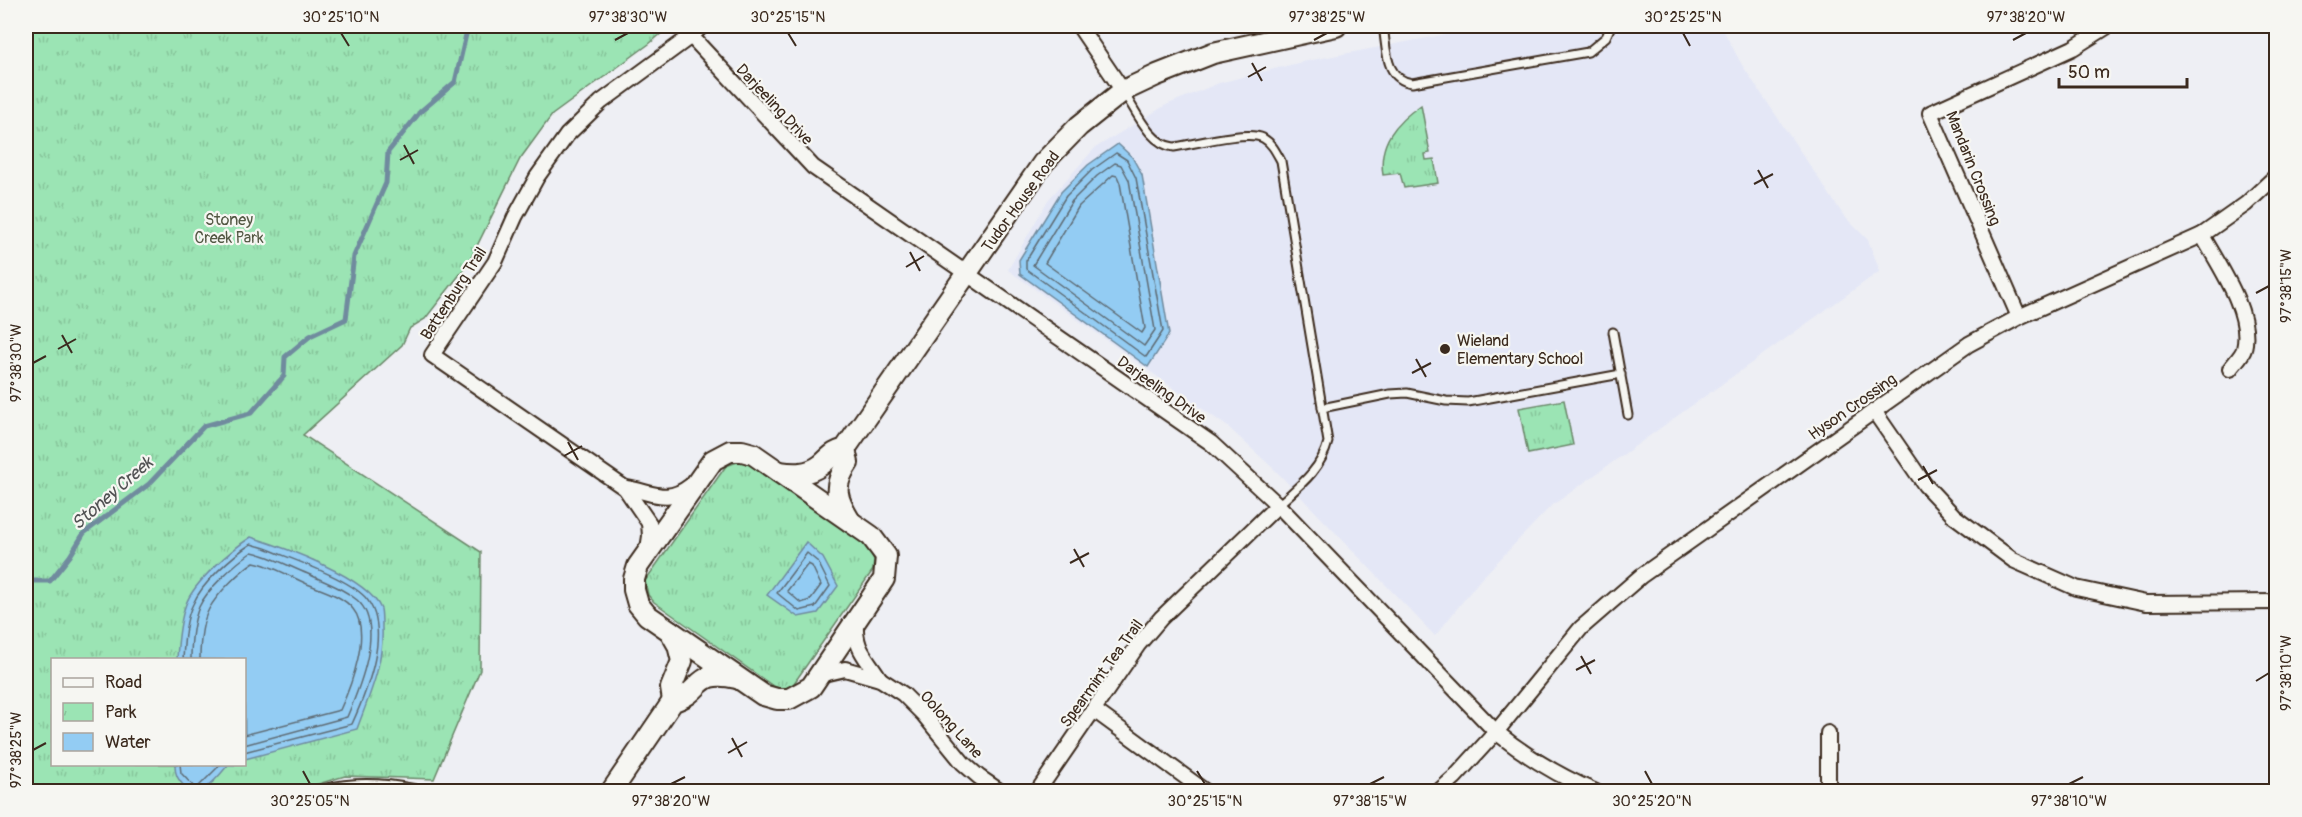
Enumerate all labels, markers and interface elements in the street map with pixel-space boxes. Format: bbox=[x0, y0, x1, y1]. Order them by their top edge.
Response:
text: 30°25'10"N bbox=[302, 8, 380, 27]
text: 97°38'30"W bbox=[589, 8, 668, 27]
text: 30°25'15"N bbox=[751, 8, 825, 27]
text: 97°38'25"W bbox=[1289, 8, 1365, 27]
text: 30°25'25"N bbox=[1644, 8, 1722, 27]
text: 97°38'20"W bbox=[1987, 8, 2066, 27]
scale bar bbox=[2059, 51, 2186, 89]
street label: Darjeeling Drive bbox=[732, 60, 817, 150]
text: 50 m bbox=[2068, 61, 2110, 84]
street label: Mandarin Crossing bbox=[1941, 108, 2005, 229]
street label: Tudor House Road bbox=[977, 147, 1064, 256]
park label: Stoney Creek Park bbox=[194, 210, 264, 248]
street label: Battenburg Trail bbox=[416, 243, 491, 344]
text: 97°38'15"W bbox=[2277, 249, 2296, 323]
text: 97°38'30"W bbox=[7, 323, 26, 402]
place label: Wieland Elementary School bbox=[1457, 331, 1583, 369]
marker: Wieland Elementary School bbox=[1438, 342, 1452, 356]
street label: Darjeeling Drive bbox=[1113, 352, 1210, 428]
street label: Hyson Crossing bbox=[1805, 369, 1901, 445]
water label: Stoney Creek bbox=[67, 451, 159, 535]
street label: Spearmint Tea Trail bbox=[1056, 616, 1148, 731]
text: 97°38'10"W bbox=[2277, 635, 2296, 711]
legend bbox=[51, 658, 246, 766]
text: Road bbox=[105, 671, 142, 694]
street label: Oolong Lane bbox=[916, 687, 987, 763]
text: Park bbox=[105, 701, 137, 724]
text: 97°38'25"W bbox=[7, 712, 26, 788]
text: Water bbox=[105, 731, 151, 754]
text: 30°25'05"N bbox=[270, 792, 350, 811]
text: 97°38'20"W bbox=[632, 792, 711, 811]
text: 30°25'15"N bbox=[1168, 792, 1242, 811]
text: 97°38'15"W bbox=[1333, 792, 1407, 811]
text: 30°25'20"N bbox=[1612, 792, 1692, 811]
text: 97°38'10"W bbox=[2031, 792, 2107, 811]

